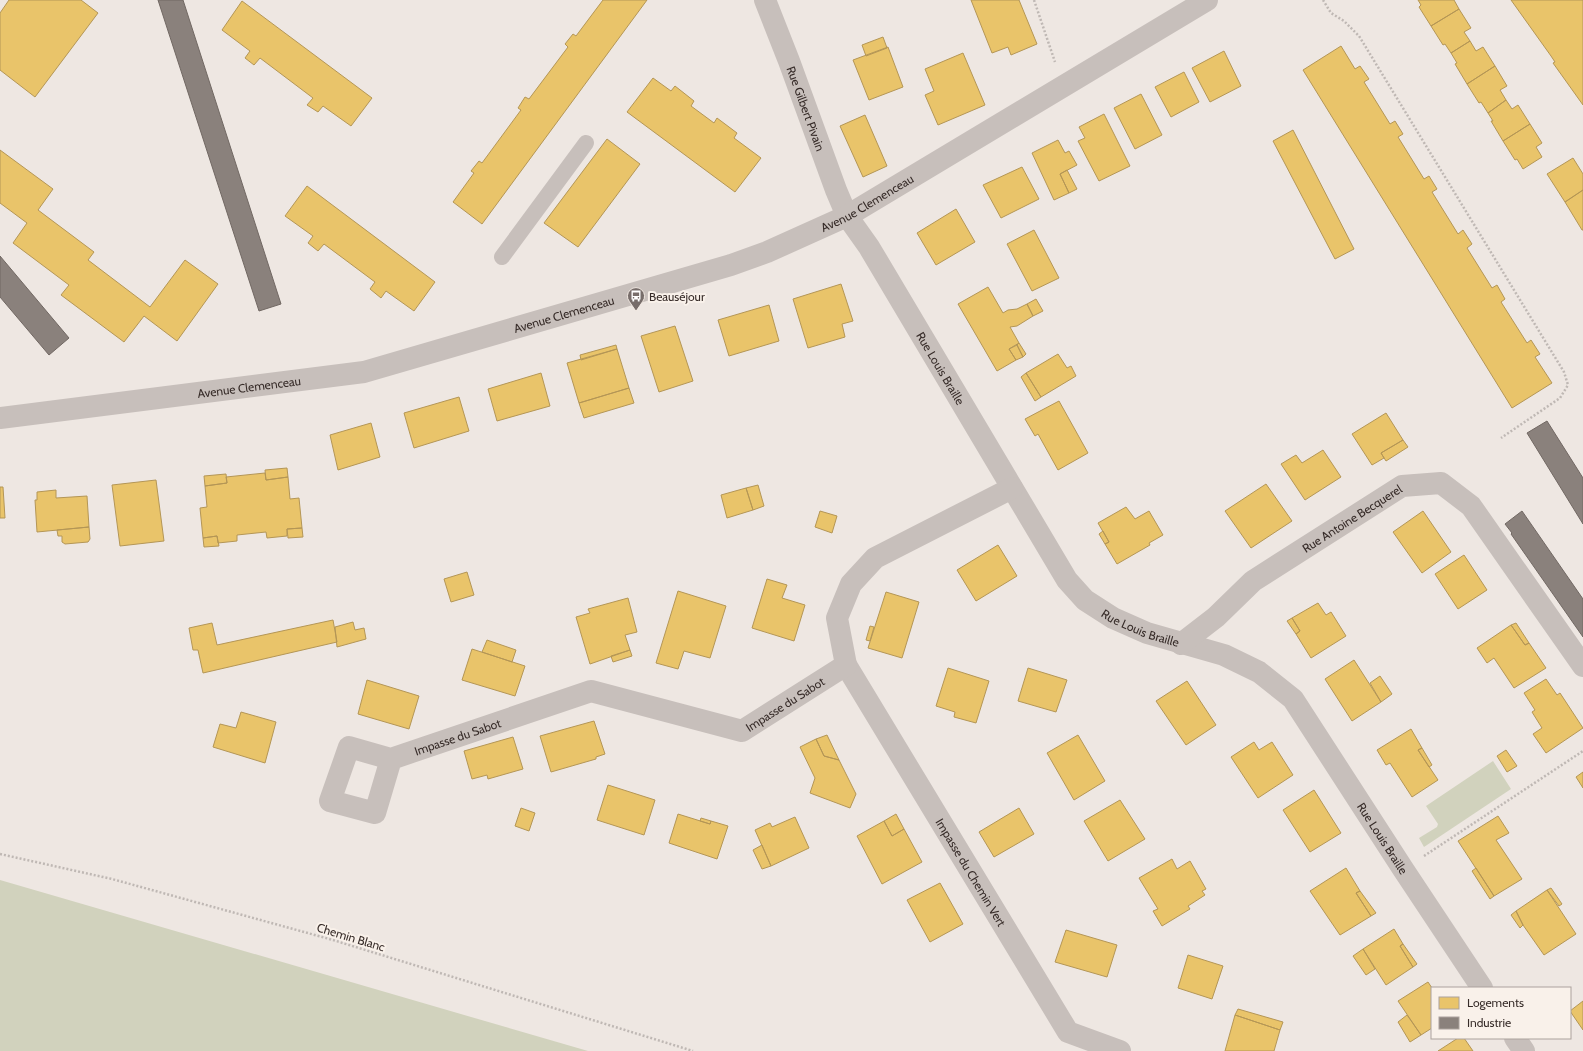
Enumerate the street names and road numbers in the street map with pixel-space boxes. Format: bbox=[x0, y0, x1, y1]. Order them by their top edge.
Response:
street label: Rue Gilbert Pivain bbox=[784, 64, 829, 153]
street label: Avenue Clemenceau bbox=[818, 171, 916, 234]
street label: Avenue Clemenceau bbox=[512, 292, 616, 336]
street label: Rue Louis Braille bbox=[914, 329, 968, 407]
street label: Avenue Clemenceau bbox=[196, 373, 302, 401]
street label: Rue Antoine Becquerel bbox=[1299, 481, 1405, 555]
street label: Rue Louis Braille bbox=[1099, 605, 1181, 649]
street label: Impasse du Sabot bbox=[743, 673, 827, 734]
street label: Impasse du Sabot bbox=[412, 715, 503, 758]
street label: Rue Louis Braille bbox=[1354, 800, 1412, 877]
street label: Impasse du Chemin Vert bbox=[933, 815, 1010, 929]
street label: Chemin Blanc bbox=[315, 920, 387, 955]

